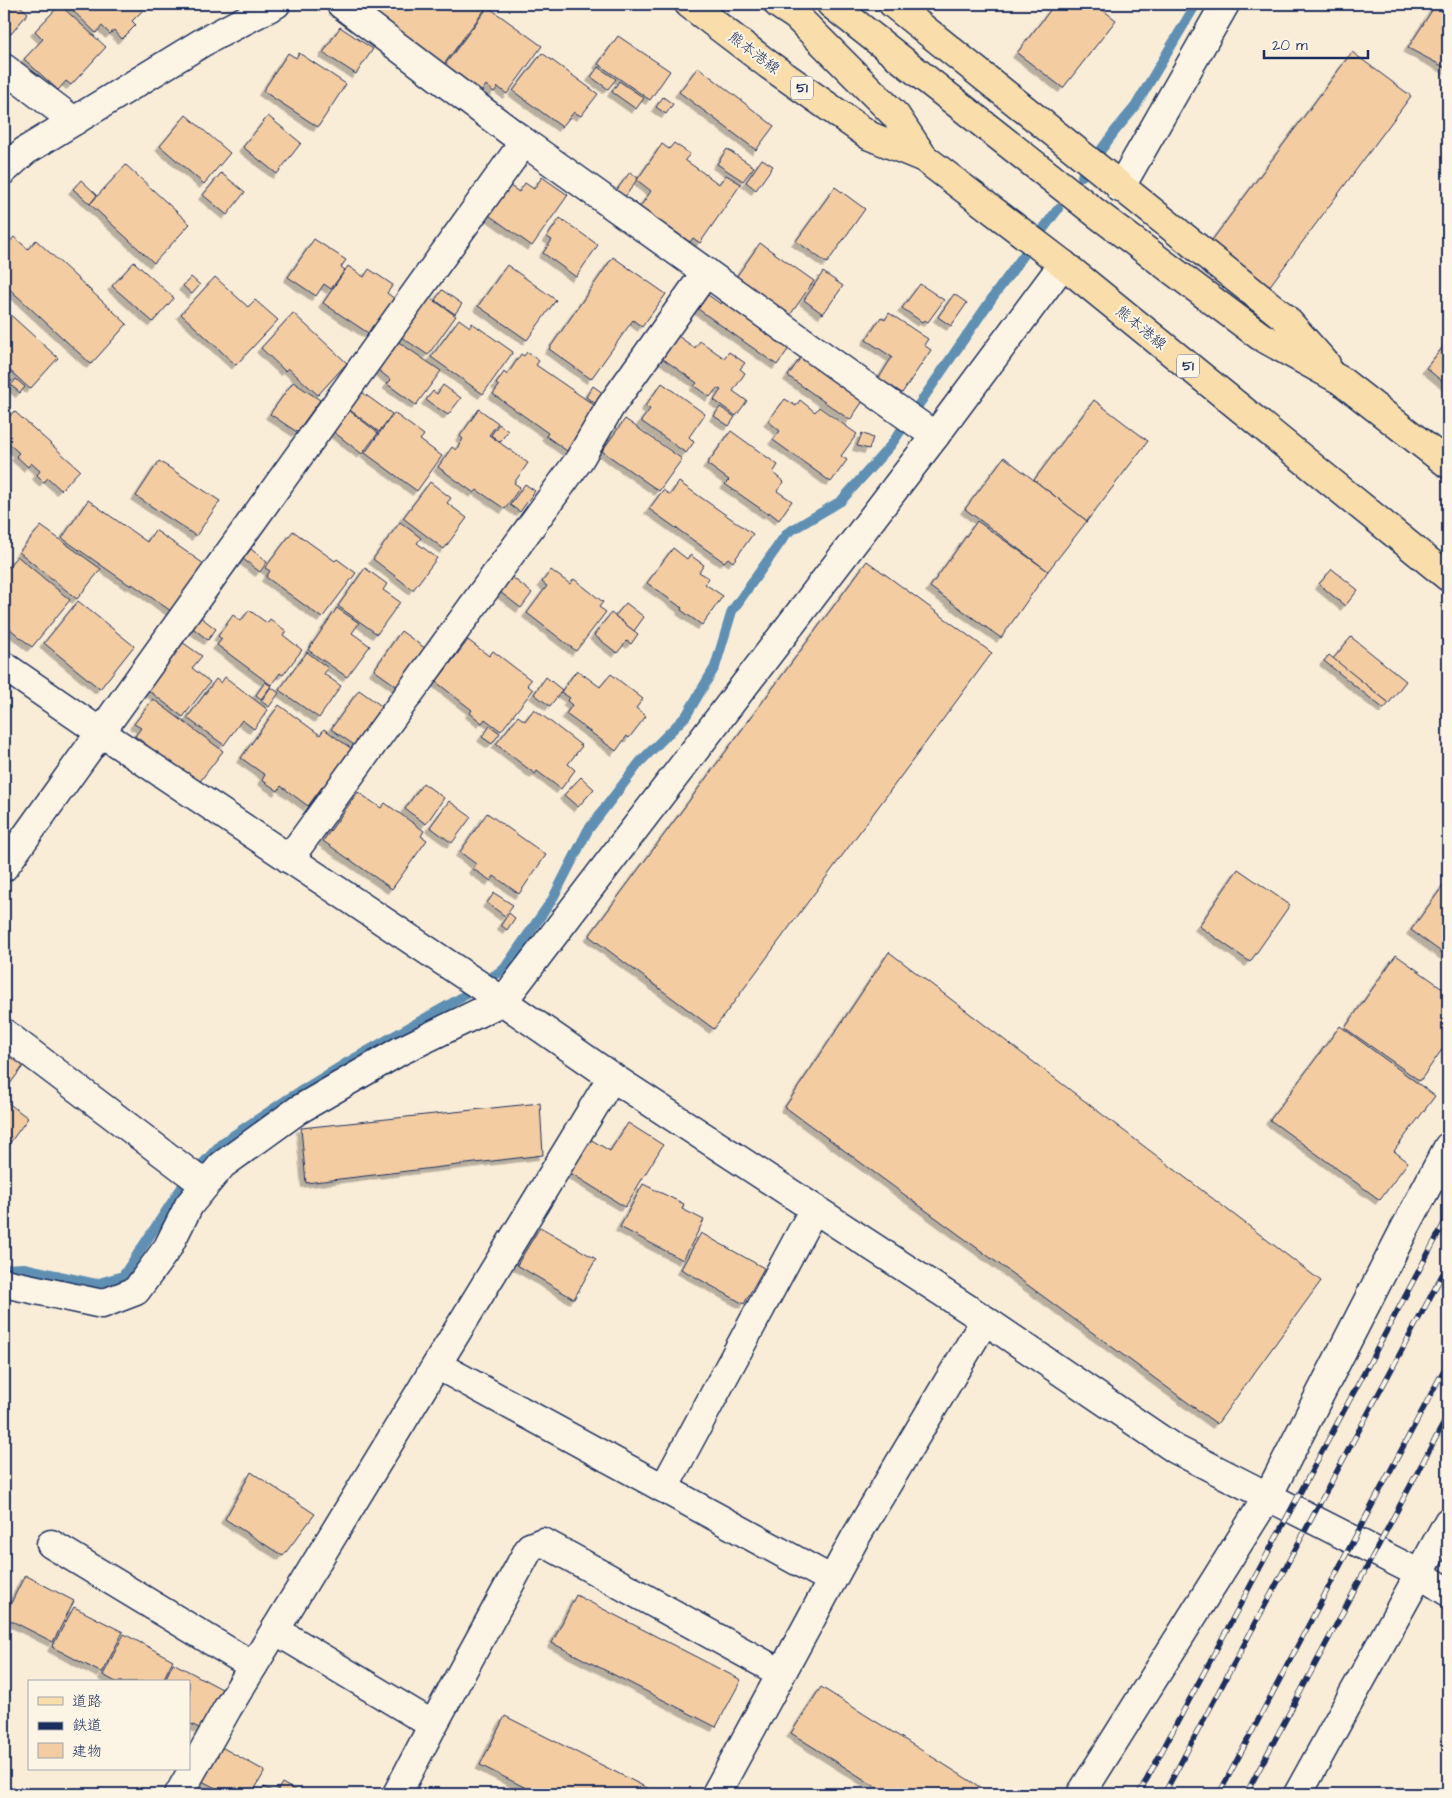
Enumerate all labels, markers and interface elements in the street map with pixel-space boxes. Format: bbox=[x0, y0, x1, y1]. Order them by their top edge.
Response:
street label: 熊本港線 bbox=[724, 27, 784, 79]
scale bar bbox=[1264, 28, 1368, 60]
text: 20 m bbox=[1272, 35, 1308, 56]
road number: 51 bbox=[791, 76, 813, 100]
street label: 熊本港線 bbox=[1111, 301, 1171, 355]
road number: 51 bbox=[1177, 354, 1199, 378]
legend bbox=[28, 1680, 190, 1770]
text: 道路 bbox=[72, 1691, 102, 1712]
text: 鉄道 bbox=[72, 1715, 102, 1736]
text: 建物 bbox=[72, 1741, 102, 1762]

